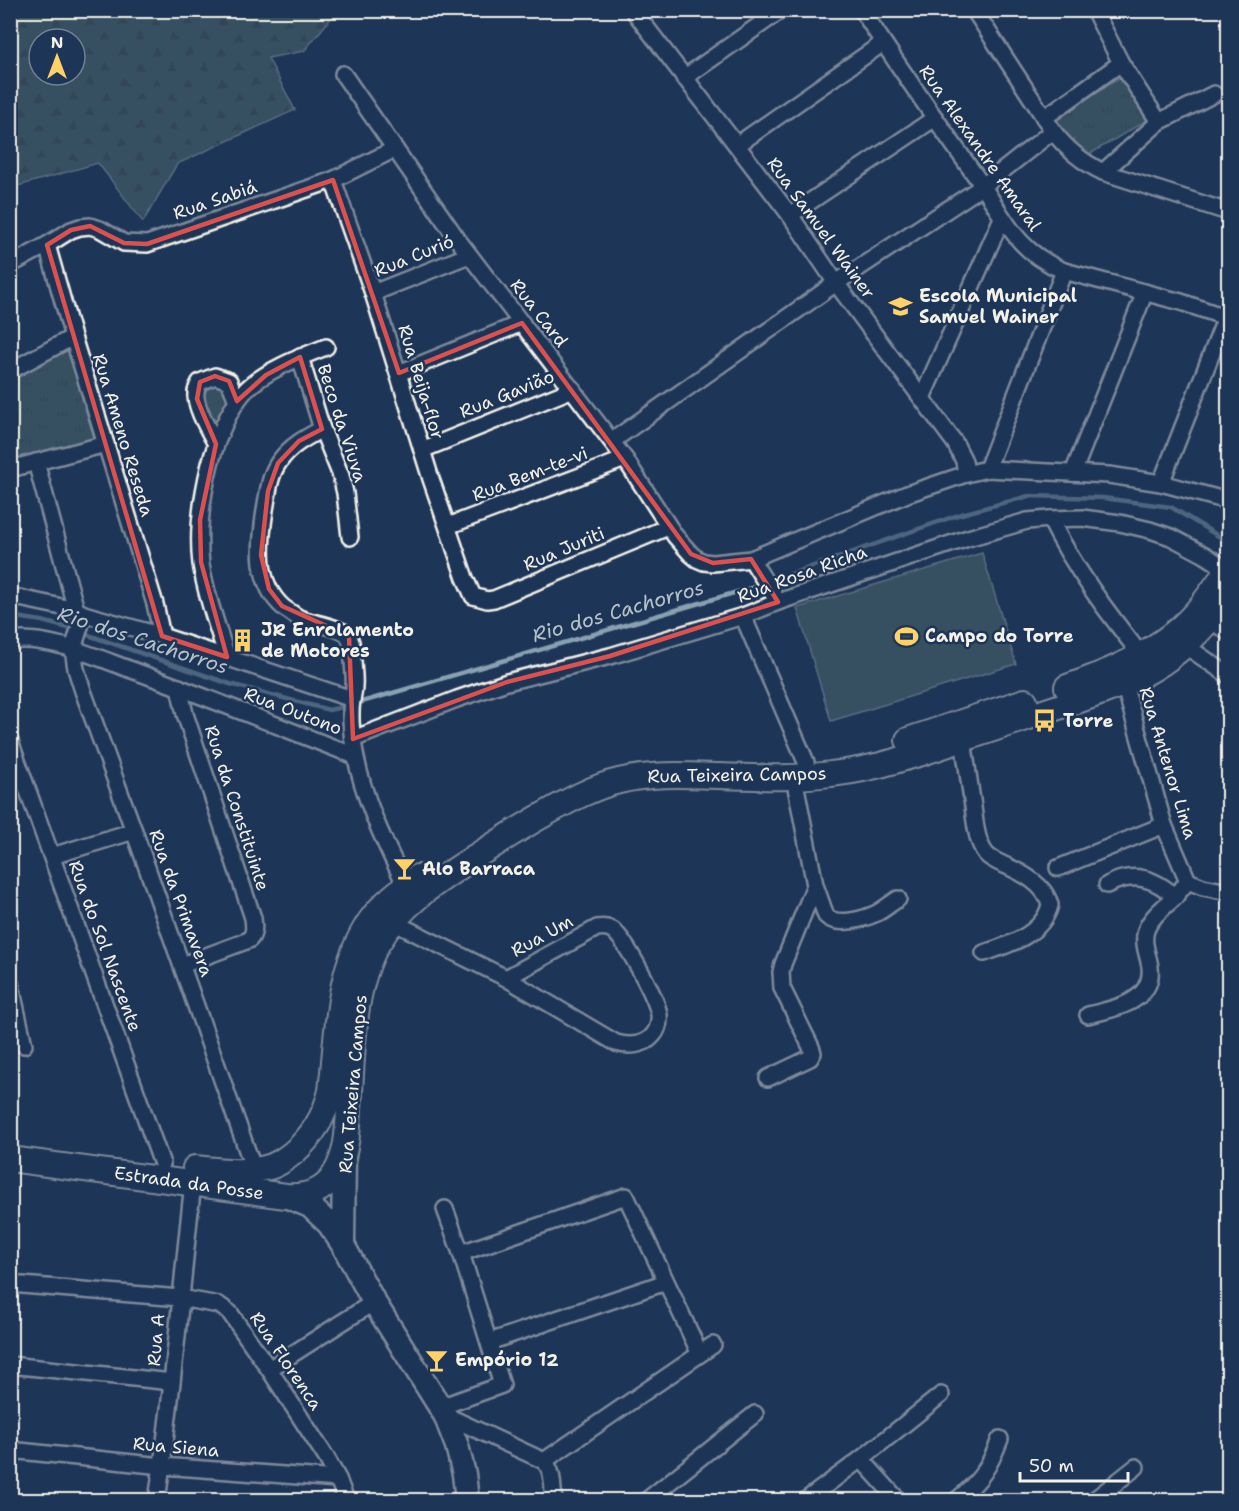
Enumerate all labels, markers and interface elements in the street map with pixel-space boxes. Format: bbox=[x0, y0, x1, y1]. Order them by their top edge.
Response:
north arrow bbox=[27, 27, 87, 87]
text: N bbox=[51, 32, 63, 53]
street label: Rua Alexandre Amaral bbox=[913, 60, 1047, 236]
street label: Rua Samuel Wainer bbox=[761, 152, 881, 304]
street label: Rua Sabiá bbox=[170, 175, 260, 225]
street label: Rua Curió bbox=[371, 229, 457, 283]
street label: Rua Card bbox=[505, 274, 573, 352]
place label: Escola Municipal Samuel Wainer bbox=[919, 284, 1077, 329]
school or university icon: Escola Municipal Samuel Wainer bbox=[888, 293, 914, 319]
street label: Rua Beija-flor bbox=[392, 322, 450, 442]
street label: Rua Ameno Reseda bbox=[87, 351, 159, 519]
street label: Beco da Viuva bbox=[312, 361, 372, 485]
street label: Rua Gavião bbox=[456, 364, 558, 424]
street label: Rua Bem-te-vi bbox=[469, 441, 591, 507]
street label: Rua Juriti bbox=[520, 521, 608, 577]
street label: Rua Rosa Richa bbox=[734, 539, 870, 609]
water label: Rio dos Cachorros bbox=[529, 574, 707, 648]
water label: Rio dos Cachorros bbox=[54, 600, 232, 680]
place label: JR Enrolamento de Motores bbox=[261, 618, 414, 663]
sports icon: Campo do Torre bbox=[894, 623, 920, 649]
place label: Campo do Torre bbox=[925, 624, 1074, 648]
building icon: JR Enrolamento de Motores bbox=[230, 627, 256, 653]
street label: Rua Outono bbox=[241, 681, 345, 741]
street label: Rua Antenor Lima bbox=[1133, 684, 1203, 842]
bus stop icon: Torre bbox=[1032, 708, 1058, 734]
place label: Torre bbox=[1063, 709, 1113, 733]
street label: Rua da Constituinte bbox=[199, 722, 275, 894]
street label: Rua Teixeira Campos bbox=[647, 761, 827, 789]
street label: Rua da Primavera bbox=[143, 826, 219, 980]
bar icon: Alo Barraca bbox=[391, 856, 417, 882]
street label: Rua do Sol Nascente bbox=[63, 857, 147, 1035]
place label: Alo Barraca bbox=[422, 857, 536, 881]
street label: Rua Um bbox=[507, 909, 577, 963]
street label: Rua Teixeira Campos bbox=[333, 994, 373, 1174]
street label: Estrada da Posse bbox=[113, 1161, 265, 1205]
street label: Rua Florenca bbox=[244, 1307, 328, 1415]
street label: Rua A bbox=[142, 1313, 170, 1367]
bar icon: Empório 12 bbox=[424, 1347, 450, 1373]
place label: Empório 12 bbox=[455, 1348, 559, 1372]
street label: Rua Siena bbox=[132, 1431, 220, 1463]
scale bar bbox=[1020, 1445, 1128, 1483]
text: 50 m bbox=[1029, 1454, 1074, 1478]

